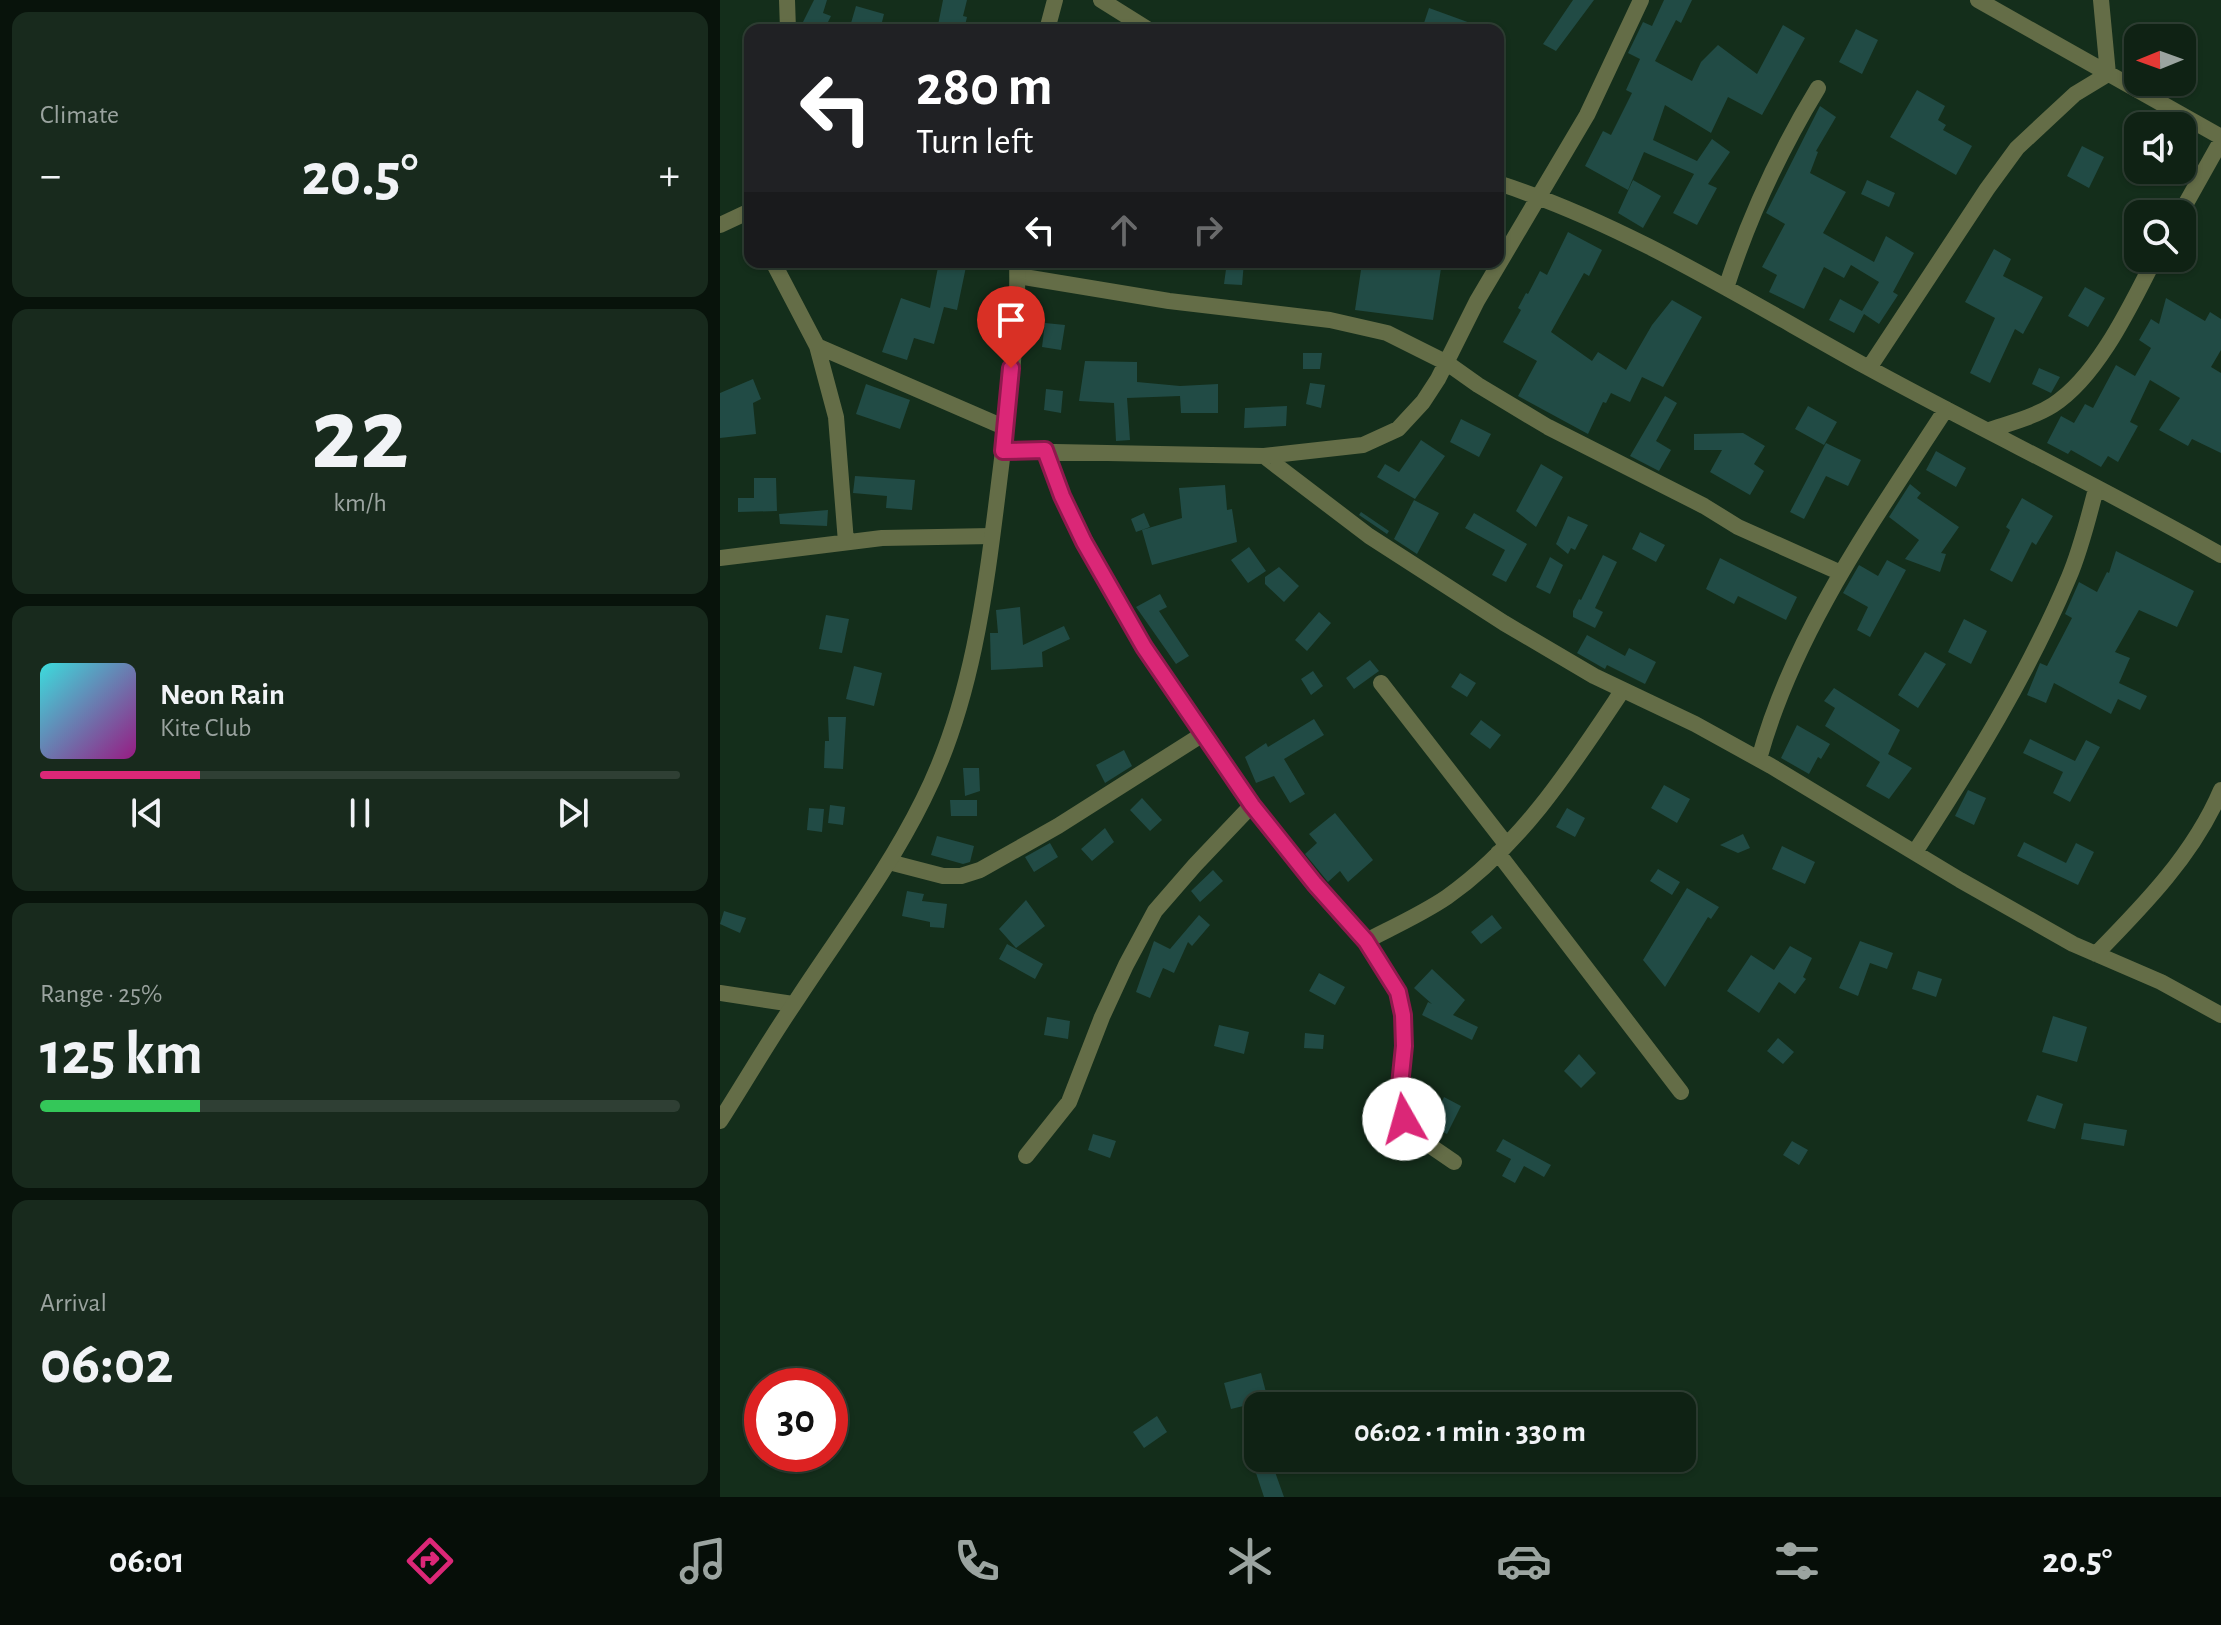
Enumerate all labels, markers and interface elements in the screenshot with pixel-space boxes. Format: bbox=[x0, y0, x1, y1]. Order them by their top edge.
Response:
north arrow bbox=[2124, 24, 2196, 96]
map controls bbox=[2124, 24, 2196, 272]
icon: left bbox=[784, 56, 888, 160]
text: 280 m bbox=[916, 59, 1053, 115]
text: Climate bbox=[40, 102, 119, 128]
button: sound bbox=[2124, 112, 2196, 184]
text: Turn left bbox=[916, 124, 1033, 160]
text: 20.5° bbox=[302, 146, 418, 206]
text: − bbox=[40, 154, 61, 198]
text: + bbox=[659, 154, 680, 198]
button: search bbox=[2124, 200, 2196, 272]
icon: left bbox=[1018, 208, 1062, 252]
icon: ahead bbox=[1102, 208, 1146, 252]
icon: right bbox=[1186, 208, 1230, 252]
pin bbox=[977, 286, 1045, 368]
icon: arrive bbox=[989, 298, 1033, 342]
text: 22 bbox=[311, 384, 409, 488]
text: km/h bbox=[333, 490, 387, 516]
text: Neon Rain bbox=[160, 680, 285, 710]
text: Kite Club bbox=[160, 715, 251, 741]
icon: previous bbox=[125, 791, 169, 835]
icon: pause bbox=[338, 791, 382, 835]
icon: next bbox=[551, 791, 595, 835]
text: Range · 25% bbox=[40, 981, 162, 1007]
text: 125 km bbox=[40, 1025, 203, 1085]
position arrow bbox=[1362, 1077, 1446, 1161]
text: Arrival bbox=[40, 1290, 107, 1316]
text: 06:02 bbox=[40, 1334, 174, 1394]
speed limit sign: 30 bbox=[744, 1368, 848, 1472]
text: 06:02 · 1 min · 330 m bbox=[1354, 1417, 1586, 1447]
icon: directions bbox=[402, 1533, 458, 1589]
icon: music bbox=[675, 1533, 731, 1589]
icon: phone bbox=[949, 1533, 1005, 1589]
icon: climate bbox=[1222, 1533, 1278, 1589]
icon: car bbox=[1496, 1533, 1552, 1589]
icon: filters bbox=[1769, 1533, 1825, 1589]
text: 06:01 bbox=[109, 1543, 185, 1579]
text: 20.5° bbox=[2042, 1543, 2112, 1579]

